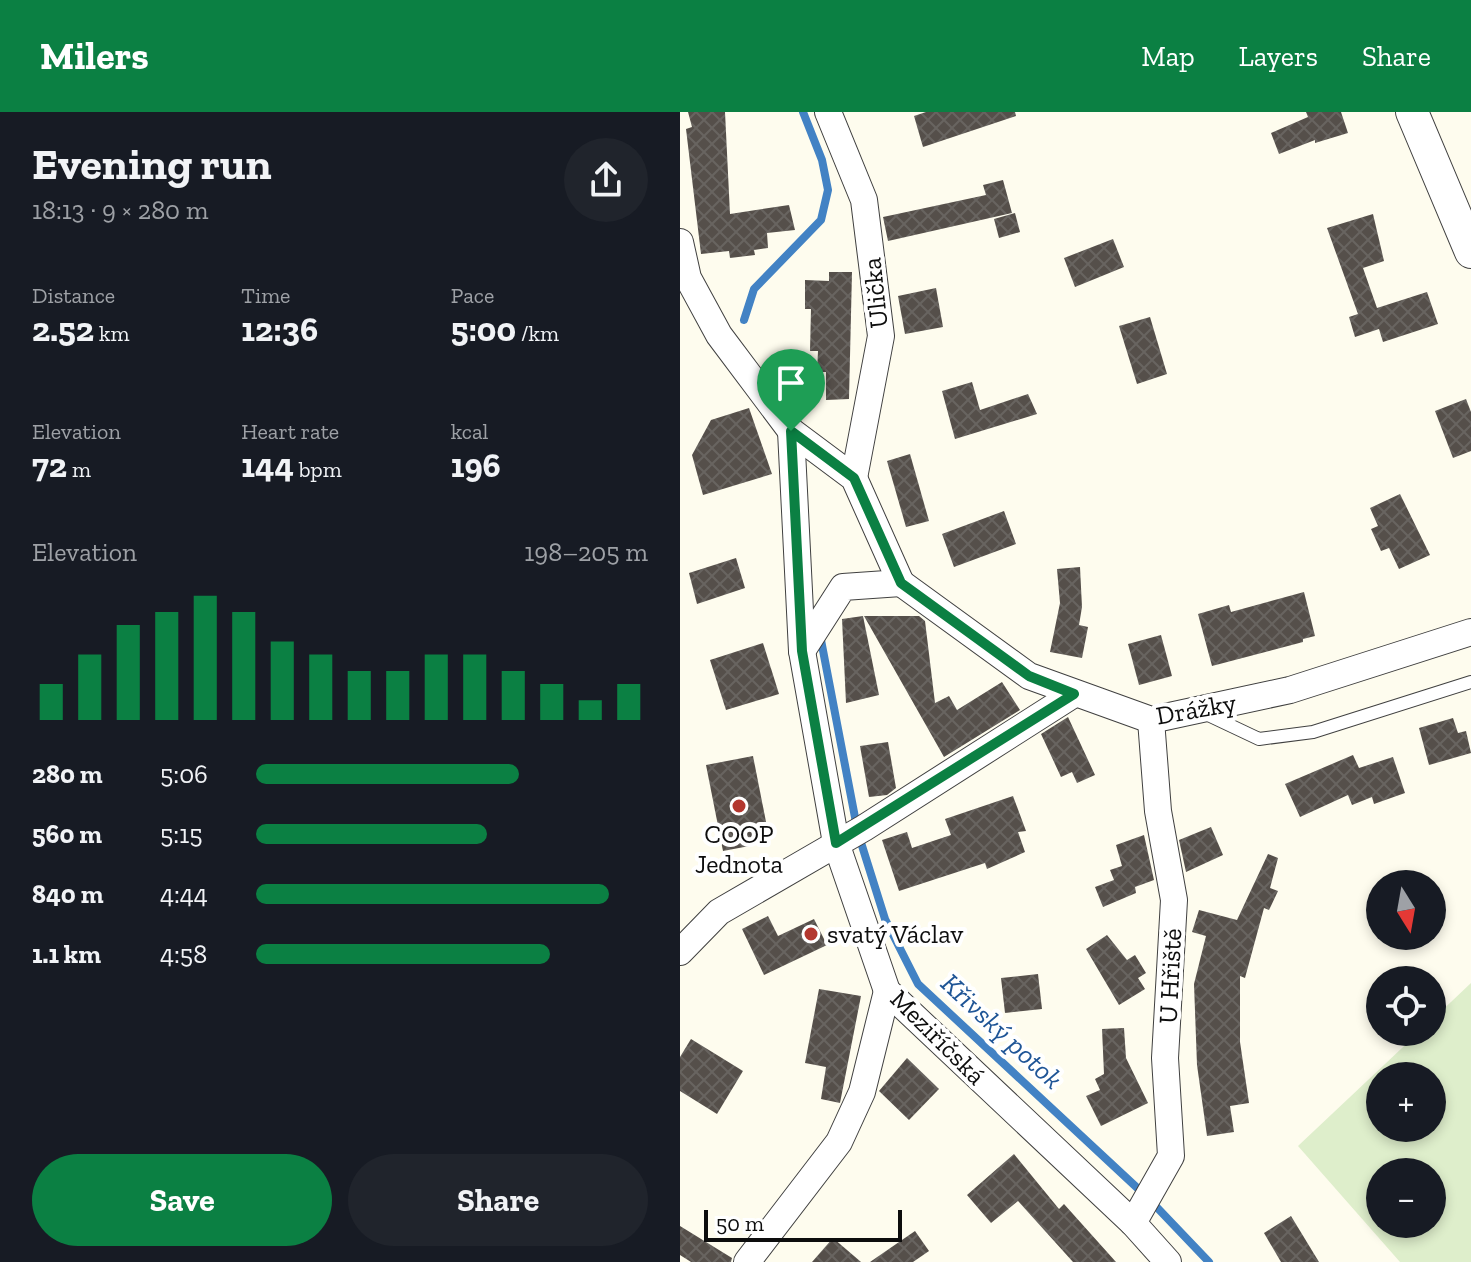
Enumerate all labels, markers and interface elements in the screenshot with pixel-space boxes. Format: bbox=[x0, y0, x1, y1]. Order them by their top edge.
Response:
text: Milers bbox=[40, 33, 149, 79]
text: Map bbox=[1141, 40, 1195, 73]
text: Layers bbox=[1239, 40, 1318, 73]
text: Share bbox=[1362, 40, 1431, 73]
text: Evening run bbox=[32, 137, 272, 190]
button: share bbox=[564, 138, 648, 222]
text: 18:13 · 9 × 280 m bbox=[32, 194, 208, 226]
street label: Ulička bbox=[855, 256, 895, 330]
text: Distance bbox=[32, 282, 115, 309]
text: Time bbox=[241, 282, 290, 309]
text: Pace bbox=[451, 282, 494, 309]
text: 2.52 bbox=[32, 309, 94, 350]
text: 12:36 bbox=[241, 309, 318, 350]
text: 5:00 bbox=[451, 309, 516, 350]
text: km bbox=[94, 320, 129, 347]
text: /km bbox=[516, 320, 559, 347]
pin bbox=[757, 349, 825, 431]
icon: arrive bbox=[769, 361, 813, 405]
text: Elevation bbox=[32, 418, 121, 445]
text: Heart rate bbox=[241, 418, 339, 445]
text: kcal bbox=[451, 418, 488, 445]
text: 72 bbox=[32, 445, 67, 486]
text: 144 bbox=[241, 445, 294, 486]
text: 196 bbox=[451, 445, 501, 486]
text: m bbox=[67, 456, 91, 483]
text: bpm bbox=[294, 456, 342, 483]
text: Elevation bbox=[32, 536, 137, 568]
text: 198–205 m bbox=[524, 536, 648, 568]
street label: Drážky bbox=[1153, 686, 1239, 732]
text: 280 m bbox=[32, 758, 103, 790]
text: 5:06 bbox=[160, 758, 208, 790]
marker: COOP Jednota bbox=[730, 797, 748, 815]
text: 560 m bbox=[32, 818, 102, 850]
text: 5:15 bbox=[160, 818, 202, 850]
place label: COOP Jednota bbox=[695, 818, 784, 880]
north arrow bbox=[1366, 870, 1446, 950]
map controls bbox=[1366, 870, 1446, 1238]
text: 840 m bbox=[32, 878, 103, 910]
text: 4:44 bbox=[160, 878, 208, 910]
place label: svatý Václav bbox=[827, 918, 963, 950]
marker: svatý Václav bbox=[802, 925, 820, 943]
street label: U Hřiště bbox=[1152, 927, 1188, 1025]
text: 1.1 km bbox=[32, 938, 101, 970]
text: 4:58 bbox=[160, 938, 207, 970]
water label: Křivský potok bbox=[934, 966, 1070, 1096]
button: locate bbox=[1366, 966, 1446, 1046]
street label: Meziříčská bbox=[884, 983, 993, 1092]
button: + bbox=[1366, 1062, 1446, 1142]
button: Save bbox=[32, 1154, 332, 1246]
button: Share bbox=[348, 1154, 648, 1246]
button: − bbox=[1366, 1158, 1446, 1238]
scale bar bbox=[704, 1206, 902, 1242]
text: 50 m bbox=[716, 1210, 764, 1237]

